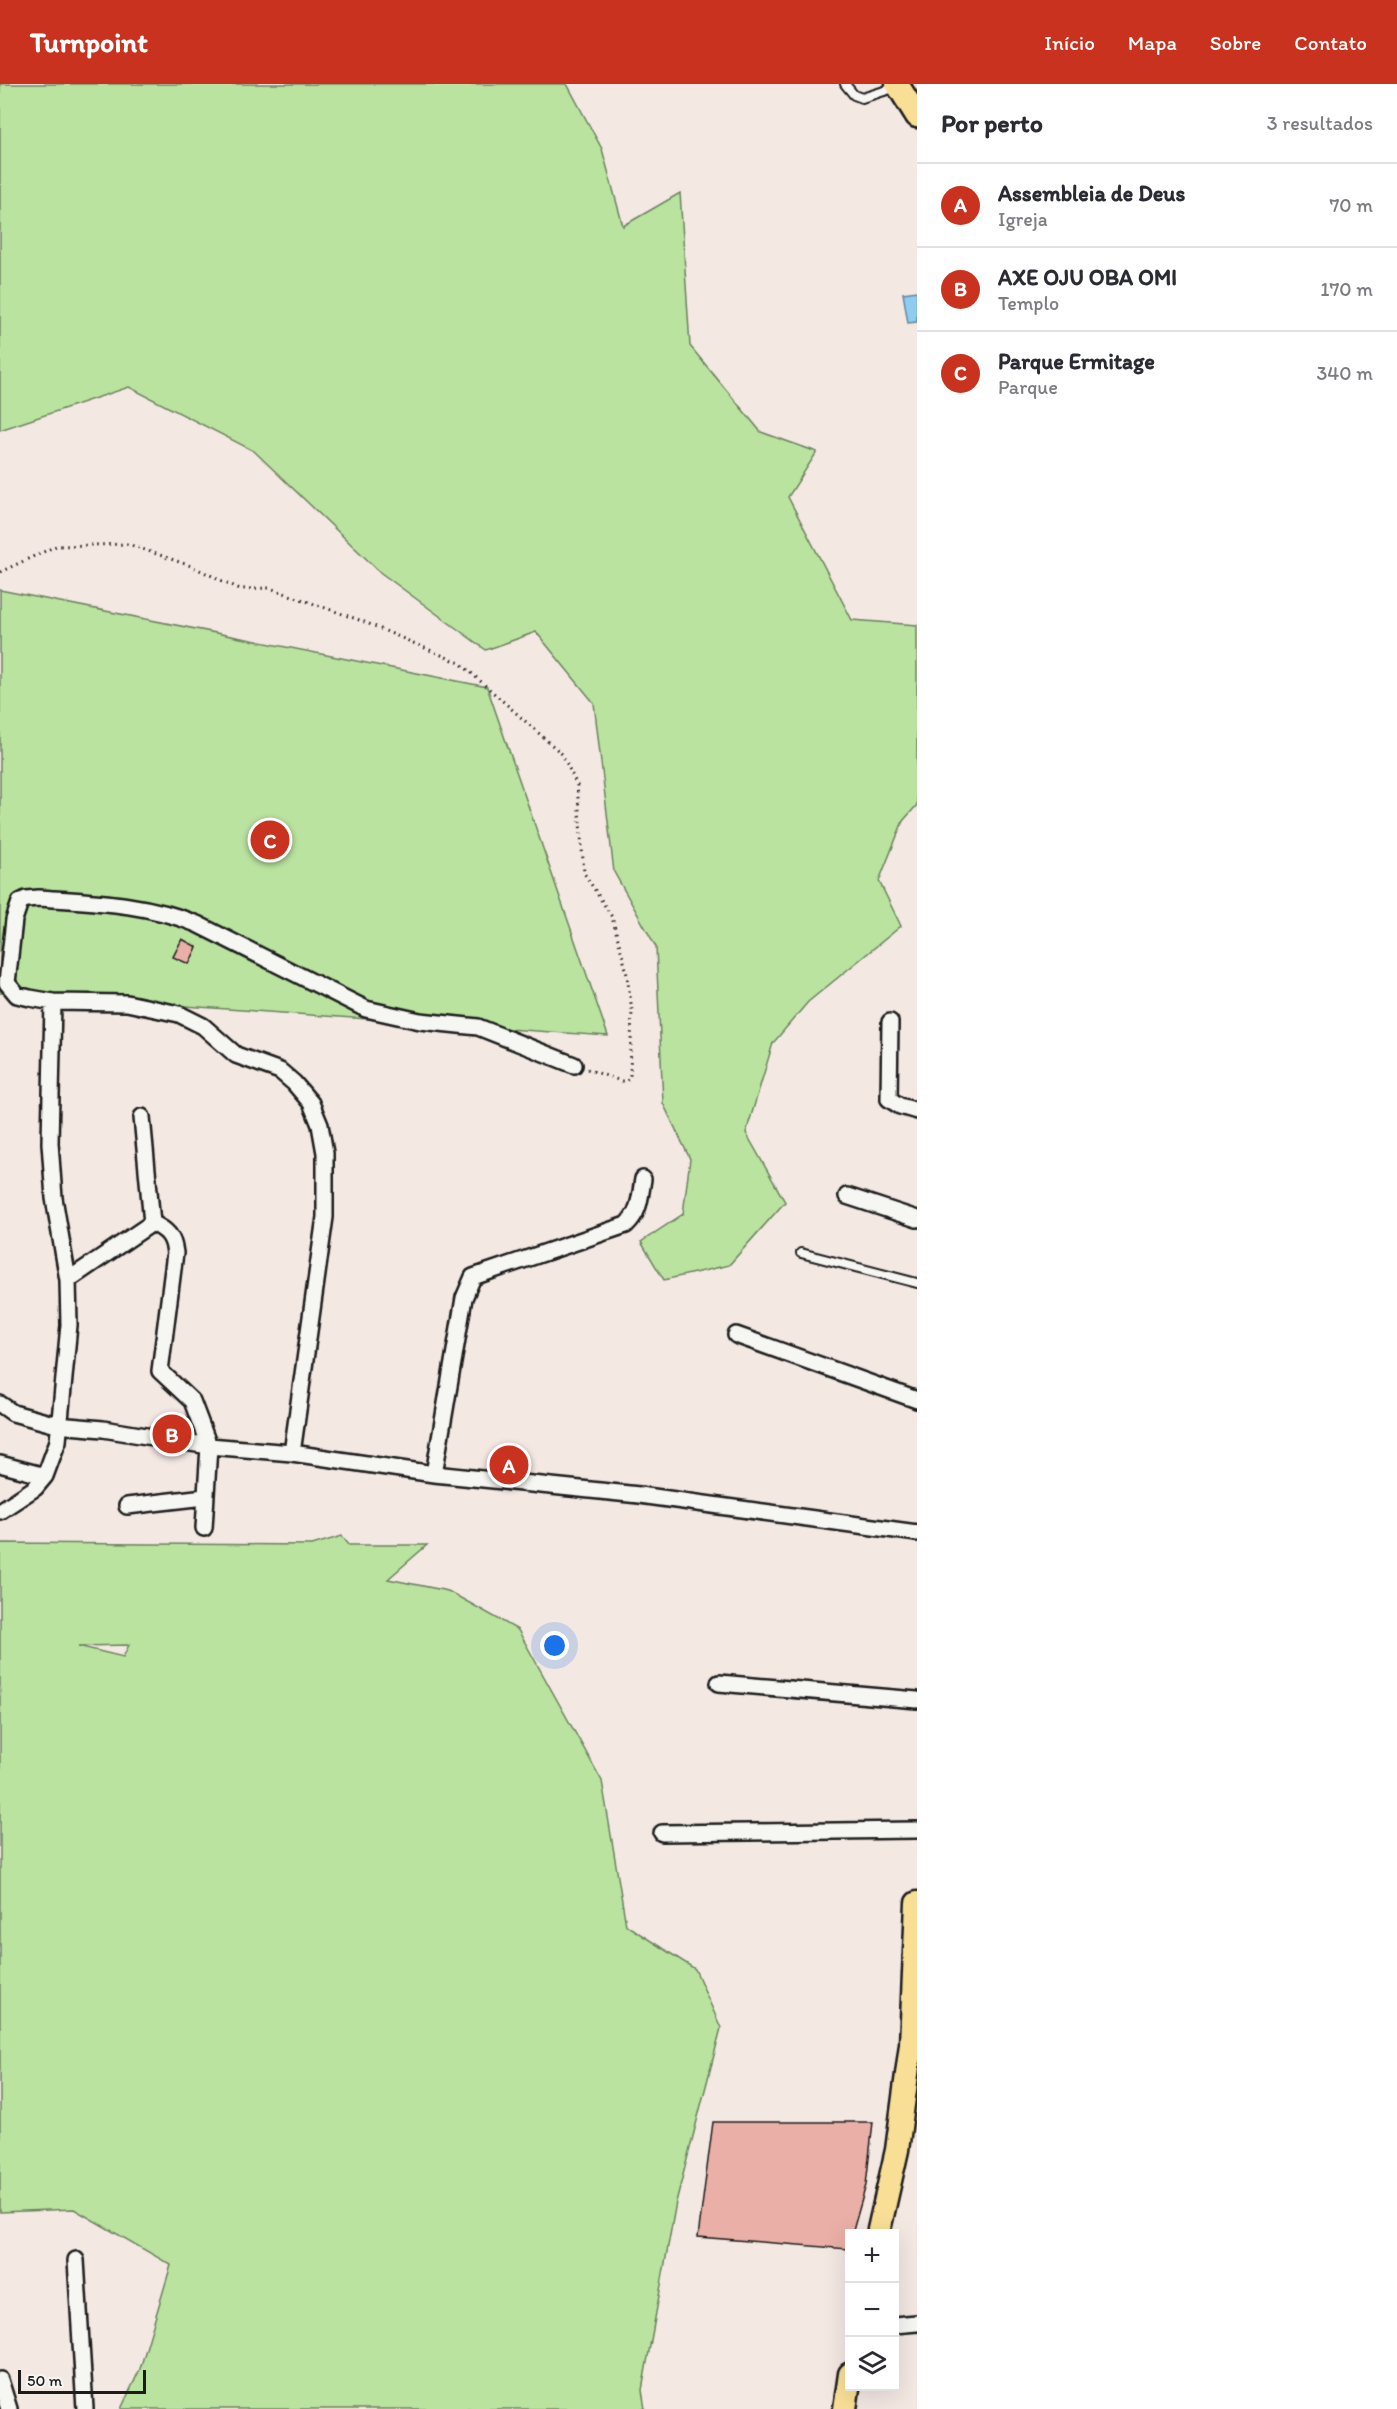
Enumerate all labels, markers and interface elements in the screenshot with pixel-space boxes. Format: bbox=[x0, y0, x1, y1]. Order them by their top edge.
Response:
text: Turnpoint bbox=[30, 25, 148, 59]
text: Início bbox=[1044, 30, 1095, 55]
text: Mapa bbox=[1128, 30, 1177, 55]
text: Sobre bbox=[1210, 30, 1261, 55]
text: Contato bbox=[1294, 30, 1367, 55]
text: Por perto bbox=[941, 107, 1043, 139]
text: 3 resultados bbox=[1267, 111, 1373, 135]
text: Assembleia de Deus bbox=[998, 180, 1185, 207]
text: A bbox=[954, 193, 967, 217]
text: 70 m bbox=[1329, 193, 1373, 217]
text: Igreja bbox=[998, 207, 1048, 231]
text: AXE OJU OBA OMI bbox=[998, 264, 1177, 291]
text: B bbox=[954, 277, 967, 301]
text: 170 m bbox=[1320, 277, 1373, 301]
text: Templo bbox=[998, 291, 1059, 315]
text: Parque Ermitage bbox=[998, 348, 1155, 375]
text: C bbox=[954, 361, 967, 385]
text: 340 m bbox=[1316, 361, 1373, 385]
text: Parque bbox=[998, 375, 1058, 399]
pin: C bbox=[250, 818, 290, 862]
pin: B bbox=[152, 1412, 192, 1456]
pin: A bbox=[490, 1442, 528, 1488]
your location bbox=[540, 1631, 569, 1660]
map controls bbox=[845, 2229, 899, 2391]
button: + bbox=[845, 2229, 899, 2283]
button: − bbox=[845, 2283, 899, 2337]
button: layers bbox=[845, 2337, 899, 2391]
scale bar bbox=[18, 2367, 146, 2394]
text: 50 m bbox=[27, 2371, 62, 2390]

